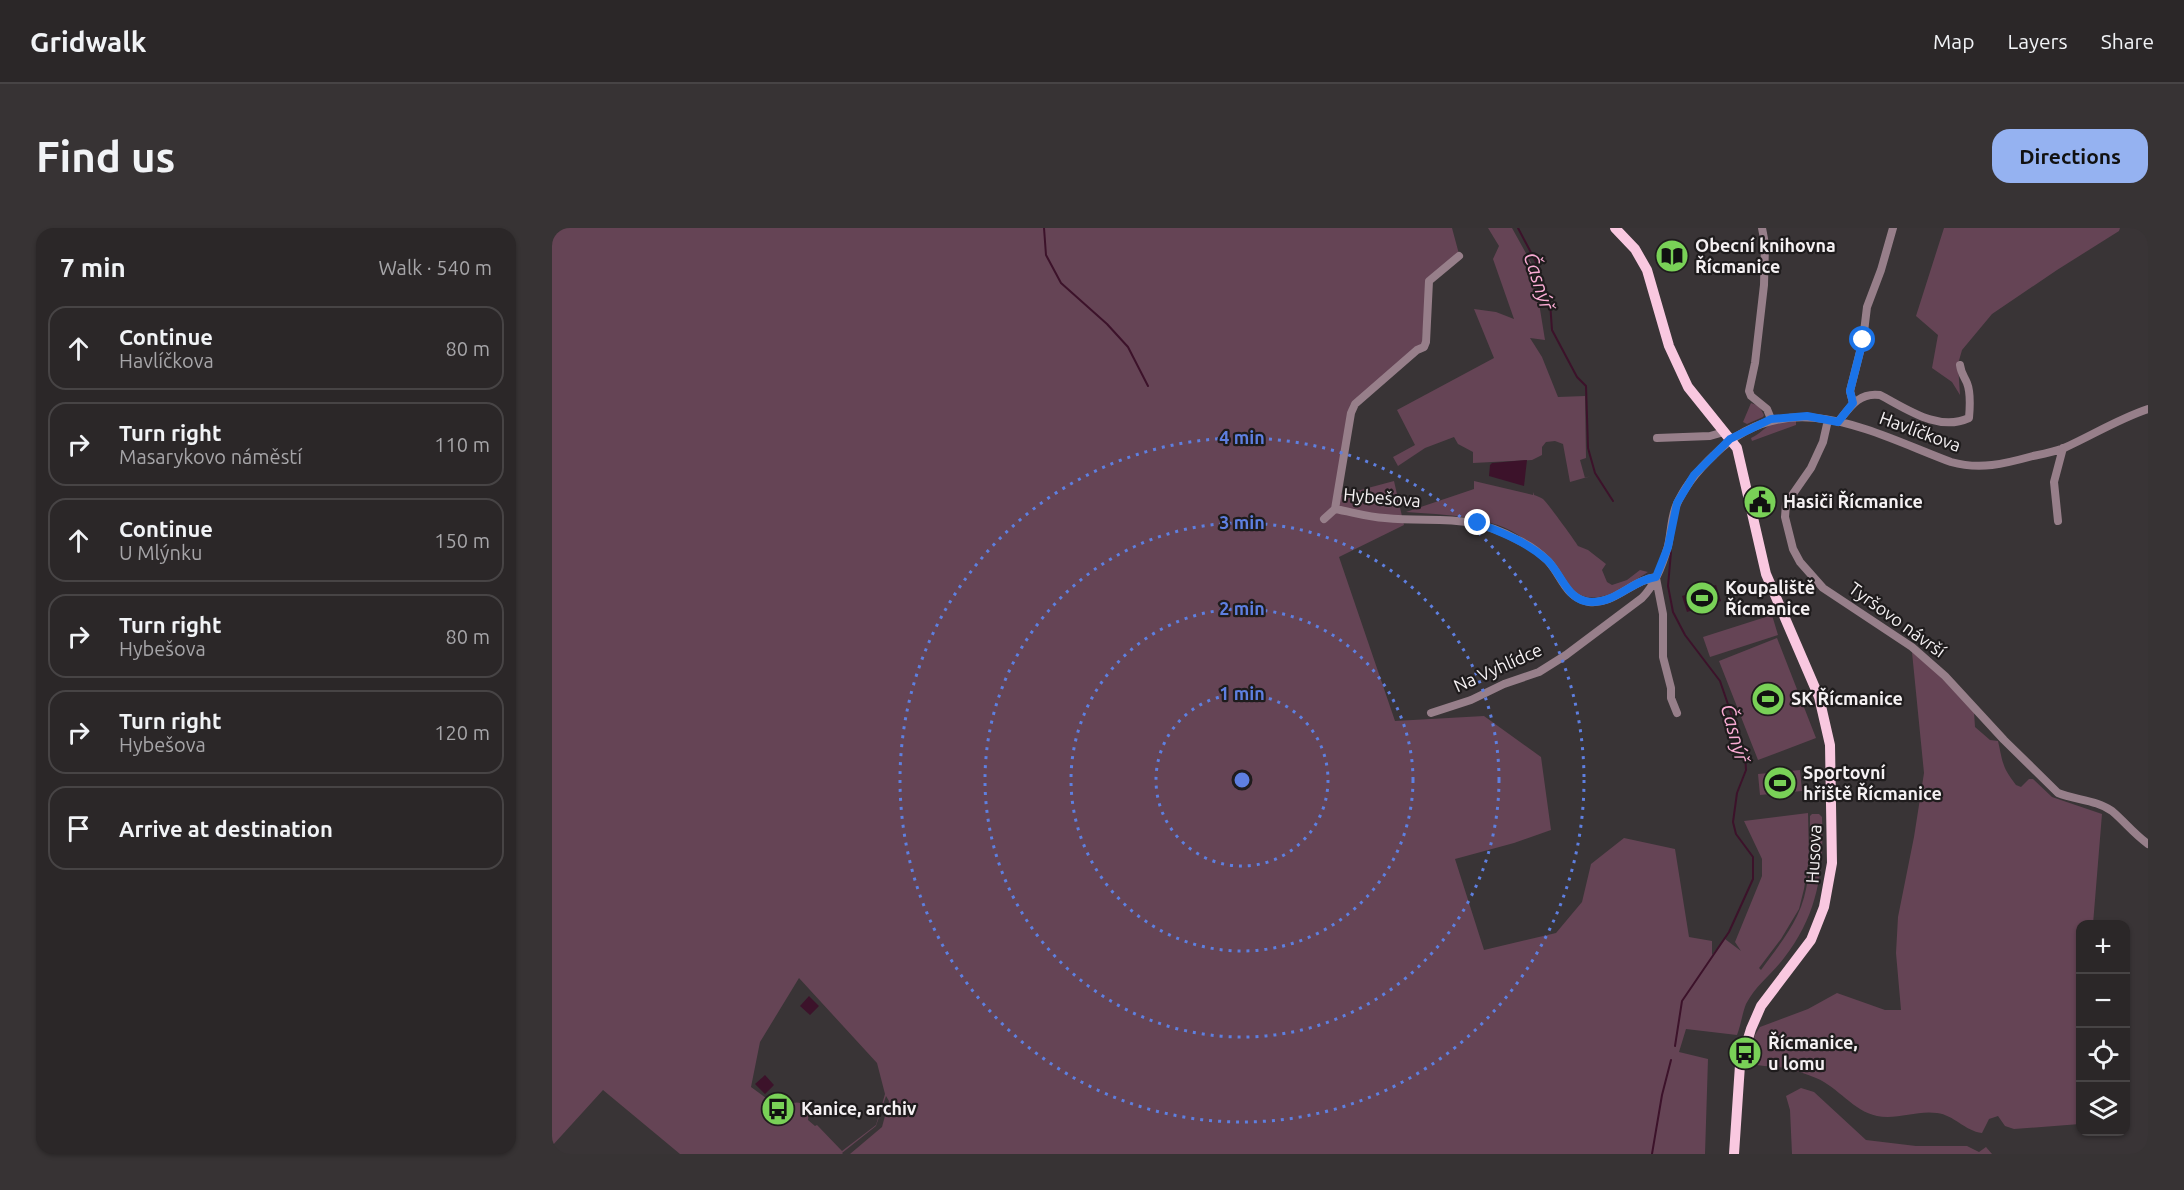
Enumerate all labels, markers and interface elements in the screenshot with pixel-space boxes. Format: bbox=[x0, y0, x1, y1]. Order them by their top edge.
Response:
text: Gridwalk bbox=[30, 26, 147, 57]
text: Map bbox=[1933, 29, 1974, 53]
text: Layers bbox=[2007, 29, 2068, 53]
text: Share bbox=[2101, 29, 2154, 53]
button: Directions bbox=[1992, 129, 2148, 183]
text: Find us bbox=[36, 133, 175, 180]
place label: Obecní knihovna Řícmanice bbox=[1695, 235, 1836, 276]
library icon: Obecní knihovna Řícmanice bbox=[1654, 238, 1690, 274]
water label: Časnýř bbox=[1519, 249, 1560, 315]
text: 7 min bbox=[60, 253, 126, 282]
text: Walk · 540 m bbox=[379, 256, 492, 279]
text: Continue bbox=[119, 324, 213, 349]
route start bbox=[1849, 326, 1875, 352]
icon: ahead bbox=[62, 332, 95, 365]
text: 80 m bbox=[446, 337, 490, 360]
text: Havlíčkova bbox=[119, 349, 214, 372]
street label: Havlíčkova bbox=[1877, 407, 1964, 455]
text: Turn right bbox=[119, 420, 221, 445]
text: 4 min bbox=[1219, 427, 1265, 447]
icon: right bbox=[62, 428, 95, 461]
text: 110 m bbox=[434, 433, 490, 456]
text: Masarykovo náměstí bbox=[119, 445, 302, 468]
street label: Hybešova bbox=[1342, 484, 1422, 510]
public building icon: Hasiči Řícmanice bbox=[1742, 484, 1778, 520]
place label: Hasiči Řícmanice bbox=[1783, 490, 1923, 511]
route end bbox=[1464, 509, 1490, 535]
text: 3 min bbox=[1219, 512, 1265, 532]
text: Continue bbox=[119, 516, 213, 541]
icon: ahead bbox=[62, 524, 95, 557]
text: 150 m bbox=[434, 529, 490, 552]
text: U Mlýnku bbox=[119, 541, 202, 564]
place label: Koupaliště Řícmanice bbox=[1725, 577, 1815, 618]
street label: Tyršovo návrší bbox=[1846, 578, 1950, 661]
sports icon: Koupaliště Řícmanice bbox=[1684, 580, 1720, 616]
text: 2 min bbox=[1219, 598, 1265, 618]
text: Turn right bbox=[119, 612, 221, 637]
icon: right bbox=[62, 620, 95, 653]
text: 80 m bbox=[446, 625, 490, 648]
text: Hybešova bbox=[119, 637, 206, 660]
street label: Na Vyhlídce bbox=[1450, 639, 1545, 695]
sports icon: SK Řícmanice bbox=[1750, 681, 1786, 717]
text: 1 min bbox=[1219, 683, 1265, 703]
place label: SK Řícmanice bbox=[1791, 687, 1903, 708]
water label: Časnýř bbox=[1717, 701, 1755, 767]
text: Turn right bbox=[119, 708, 221, 733]
icon: right bbox=[62, 716, 95, 749]
text: 120 m bbox=[434, 721, 490, 744]
text: Hybešova bbox=[119, 733, 206, 756]
place label: Sportovní hřiště Řícmanice bbox=[1803, 762, 1942, 803]
sports icon: Sportovní hřiště Řícmanice bbox=[1762, 765, 1798, 801]
centre of rings bbox=[1232, 770, 1252, 790]
icon: arrive bbox=[62, 812, 95, 845]
text: Arrive at destination bbox=[119, 816, 333, 841]
street label: Husova bbox=[1801, 824, 1825, 884]
map controls bbox=[2076, 920, 2130, 1136]
button: + bbox=[2076, 920, 2130, 974]
button: − bbox=[2076, 974, 2130, 1028]
button: locate bbox=[2076, 1028, 2130, 1082]
place label: Řícmanice, u lomu bbox=[1768, 1031, 1858, 1073]
bus stop icon: Řícmanice, u lomu bbox=[1727, 1035, 1763, 1071]
button: layers bbox=[2076, 1082, 2130, 1136]
bus stop icon: Kanice, archiv bbox=[760, 1091, 796, 1127]
place label: Kanice, archiv bbox=[801, 1098, 917, 1118]

